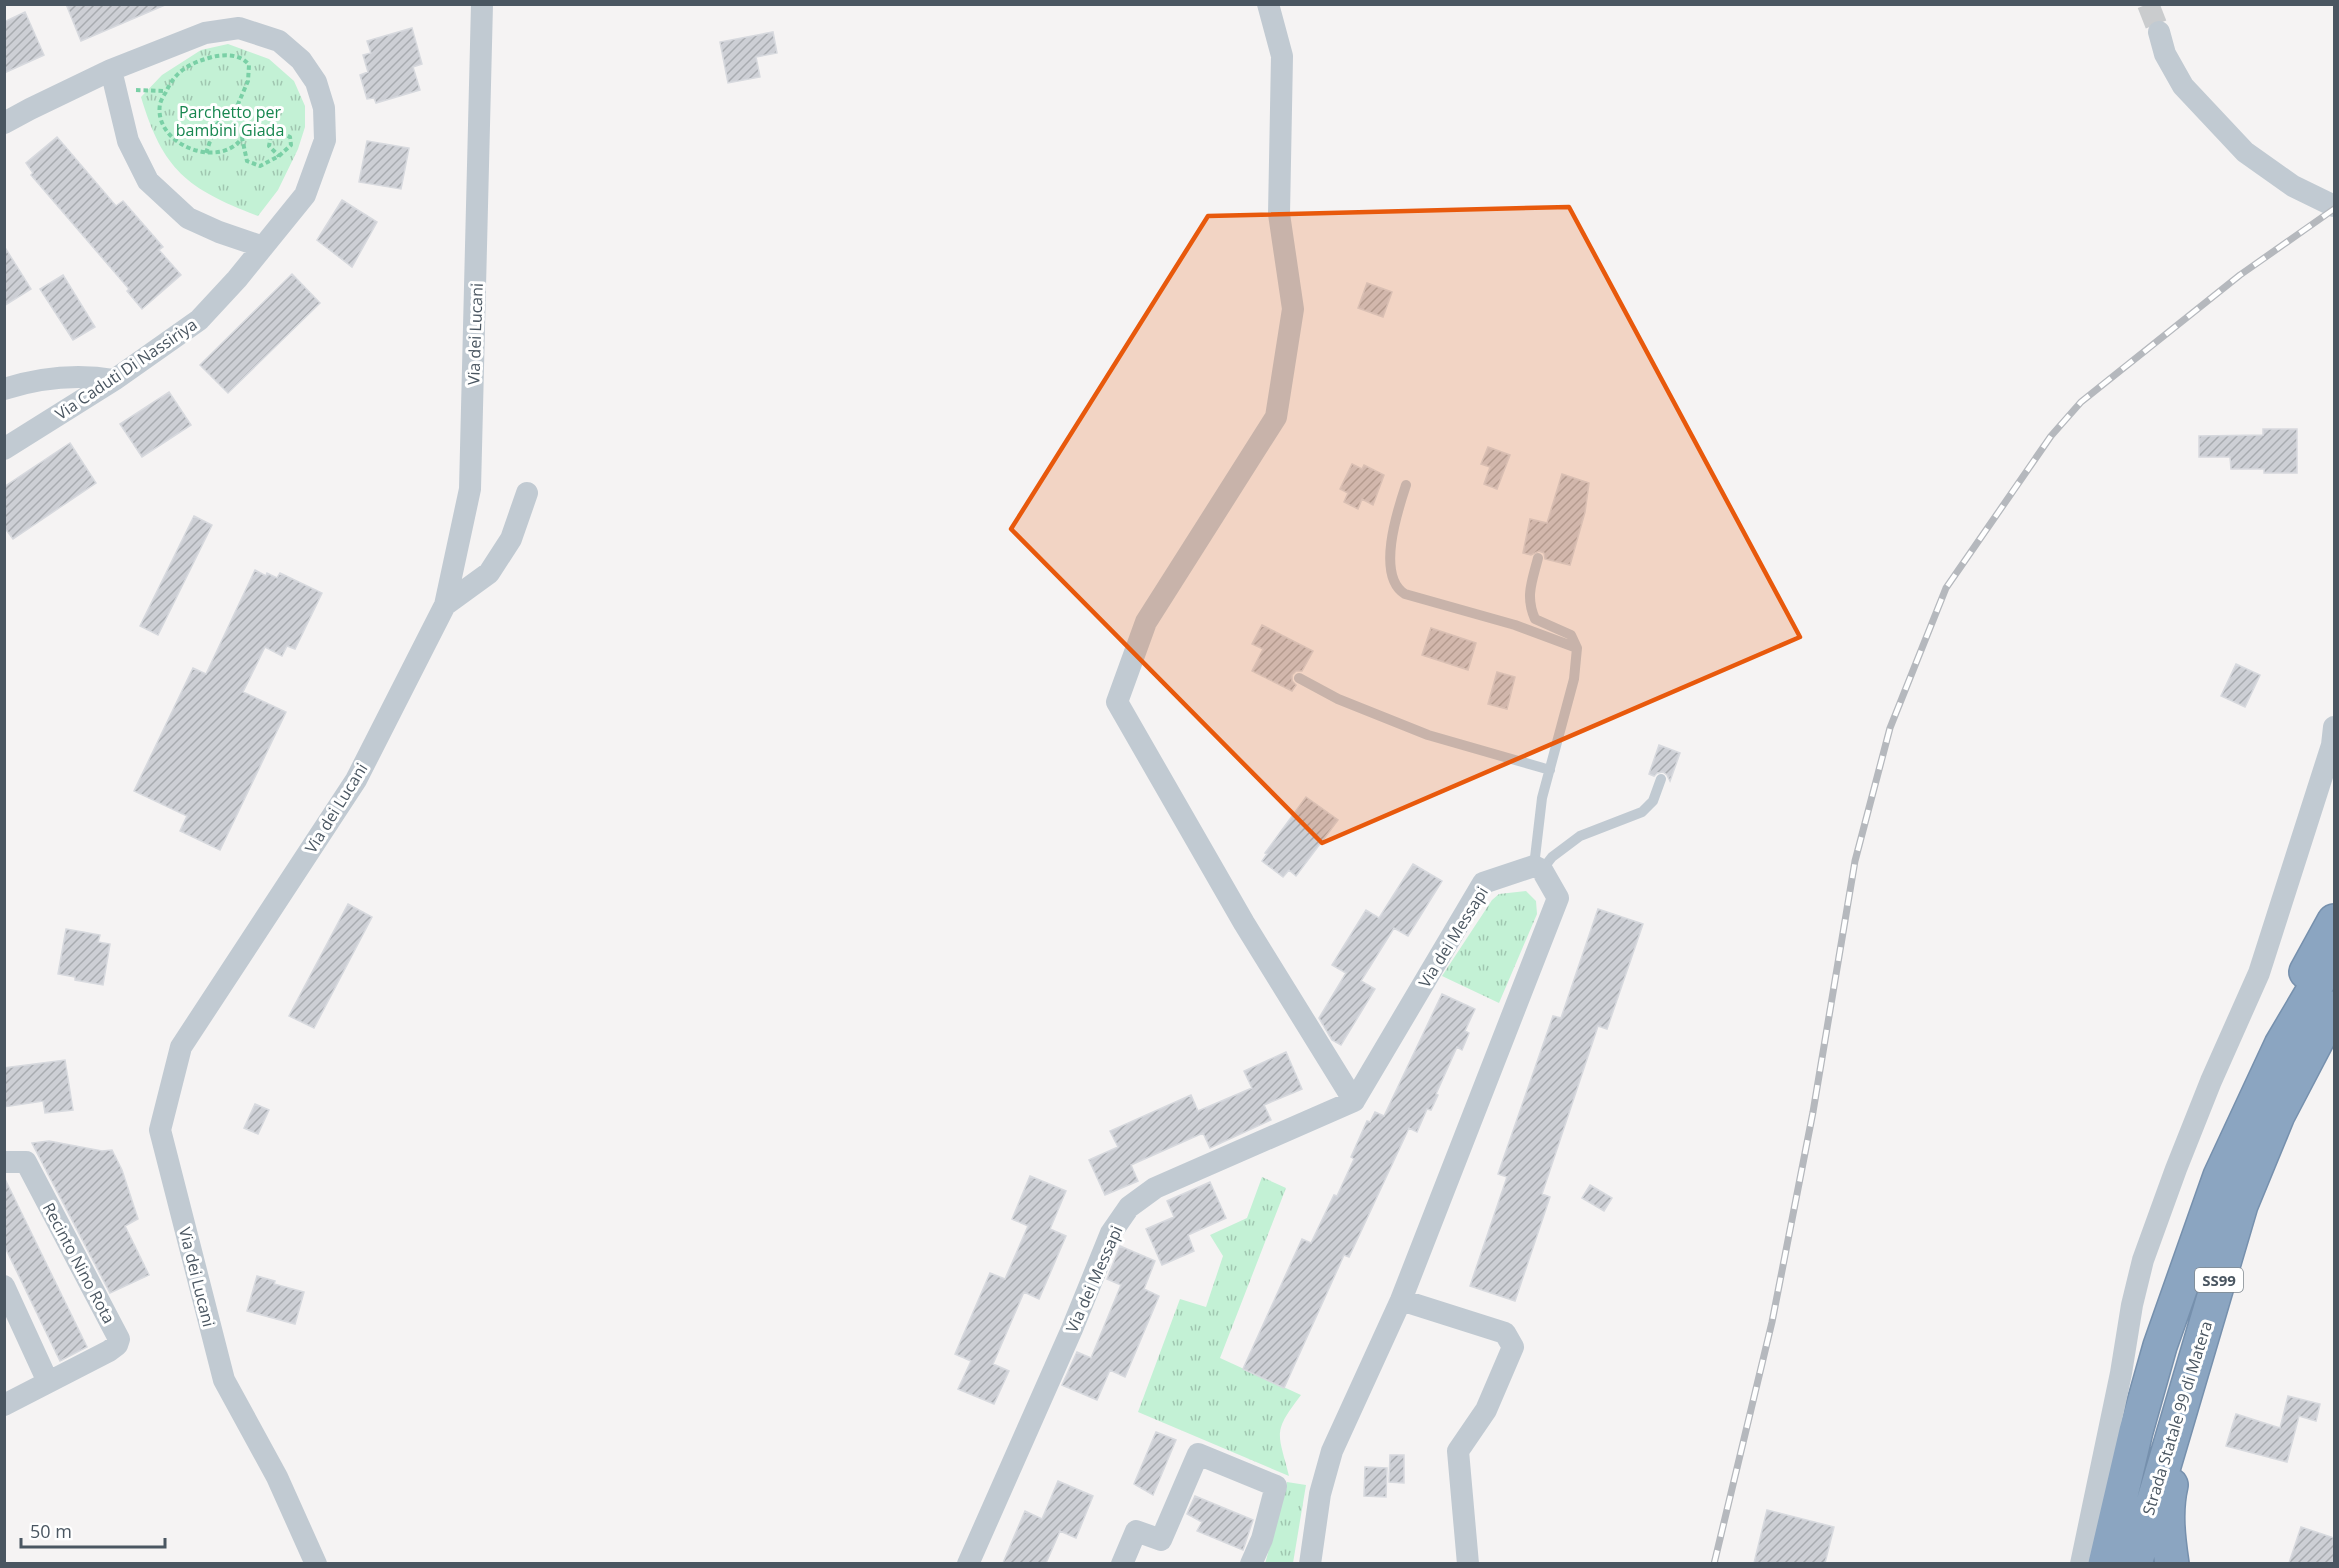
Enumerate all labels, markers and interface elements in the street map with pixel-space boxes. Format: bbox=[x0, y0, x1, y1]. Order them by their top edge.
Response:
park label: Parchetto per bambini Giada bbox=[176, 101, 284, 141]
street label: Via dei Lucani bbox=[462, 283, 488, 385]
street label: Via Caduti Di Nassiriya bbox=[51, 313, 201, 425]
street label: Via dei Lucani bbox=[300, 759, 372, 857]
street label: Via dei Messapi bbox=[1413, 882, 1493, 992]
street label: Recinto Nino Rota bbox=[38, 1199, 120, 1327]
street label: Via dei Messapi bbox=[1061, 1222, 1127, 1336]
street label: Via dei Lucani bbox=[174, 1225, 220, 1329]
road number: SS99 bbox=[2195, 1268, 2243, 1292]
street label: Strada Statale 99 di Matera bbox=[2137, 1318, 2217, 1518]
scale bar bbox=[21, 1511, 165, 1549]
text: 50 m bbox=[30, 1519, 72, 1543]

